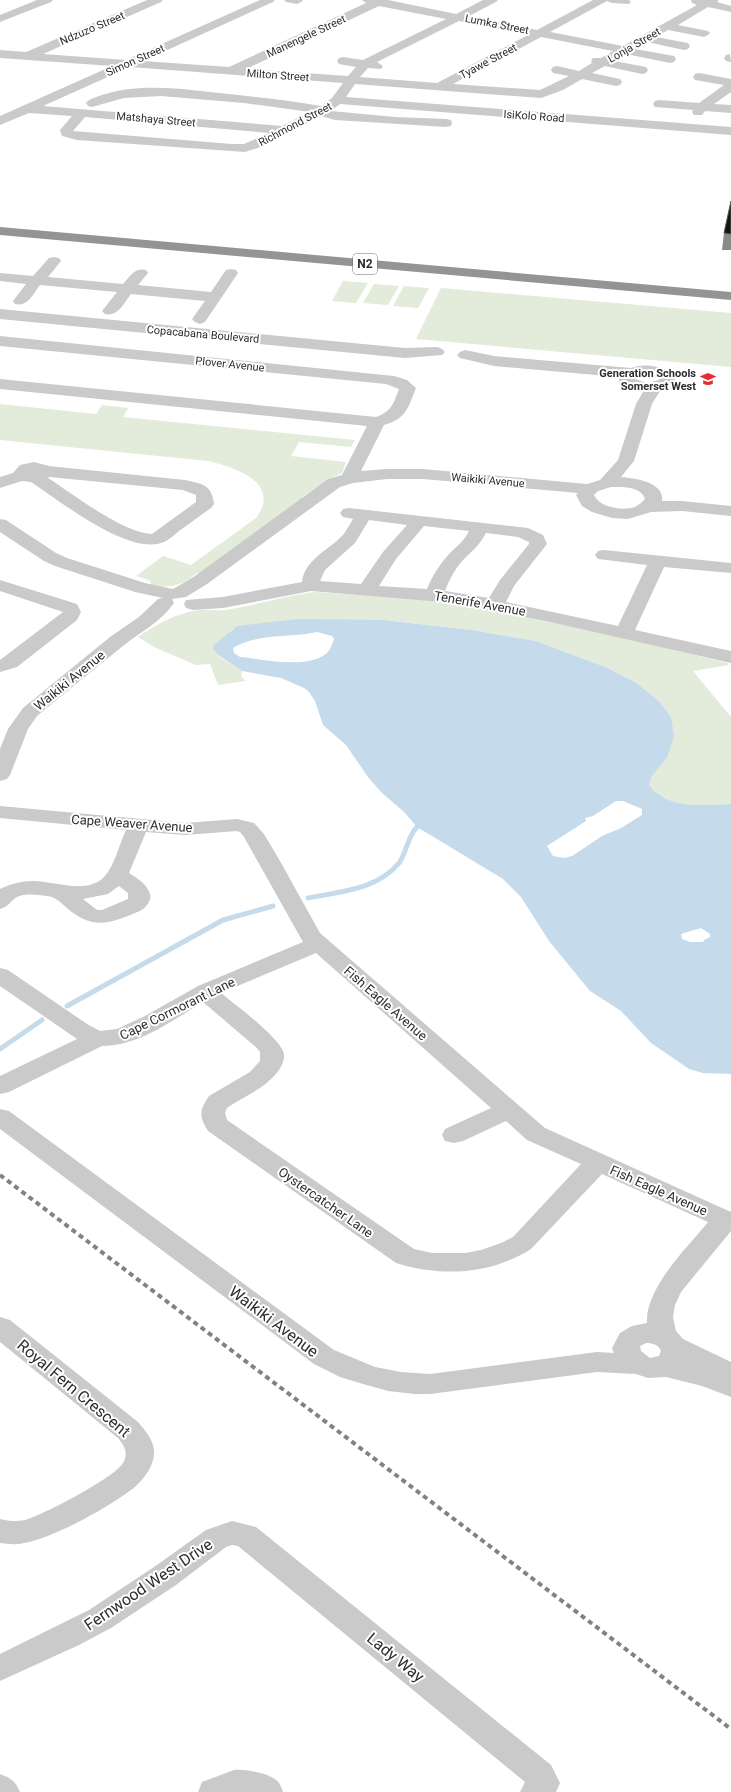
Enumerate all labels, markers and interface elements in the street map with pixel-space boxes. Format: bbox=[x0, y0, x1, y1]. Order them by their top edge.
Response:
street label: Ndzuzo Street bbox=[58, 9, 127, 48]
street label: Manengele Street bbox=[265, 12, 348, 60]
street label: Lumka Street bbox=[464, 12, 530, 37]
street label: Lonja Street bbox=[606, 25, 663, 66]
street label: Tyawe Street bbox=[457, 41, 520, 82]
street label: Simon Street bbox=[104, 42, 167, 79]
street label: Milton Street bbox=[246, 67, 310, 84]
street label: Richmond Street bbox=[256, 99, 334, 149]
street label: IsiKolo Road bbox=[503, 108, 565, 125]
street label: Matshaya Street bbox=[116, 110, 197, 129]
road number: N2 bbox=[353, 254, 377, 274]
street label: Copacabana Boulevard bbox=[146, 323, 260, 346]
street label: Plover Avenue bbox=[195, 354, 265, 375]
place label: Generation Schools Somerset West bbox=[599, 367, 696, 393]
school or university icon: Generation Schools Somerset West bbox=[699, 370, 717, 388]
street label: Waikiki Avenue bbox=[451, 471, 525, 490]
street label: Tenerife Avenue bbox=[433, 588, 527, 619]
street label: Waikiki Avenue bbox=[31, 647, 108, 714]
street label: Cape Weaver Avenue bbox=[71, 812, 193, 835]
street label: Fish Eagle Avenue bbox=[341, 963, 430, 1044]
street label: Cape Cormorant Lane bbox=[117, 974, 237, 1043]
street label: Fish Eagle Avenue bbox=[608, 1162, 710, 1219]
street label: Oystercatcher Lane bbox=[276, 1164, 376, 1241]
street label: Waikiki Avenue bbox=[225, 1282, 322, 1361]
street label: Royal Fern Crescent bbox=[13, 1336, 134, 1441]
street label: Fernwood West Drive bbox=[81, 1534, 216, 1634]
street label: Lady Way bbox=[363, 1629, 428, 1686]

